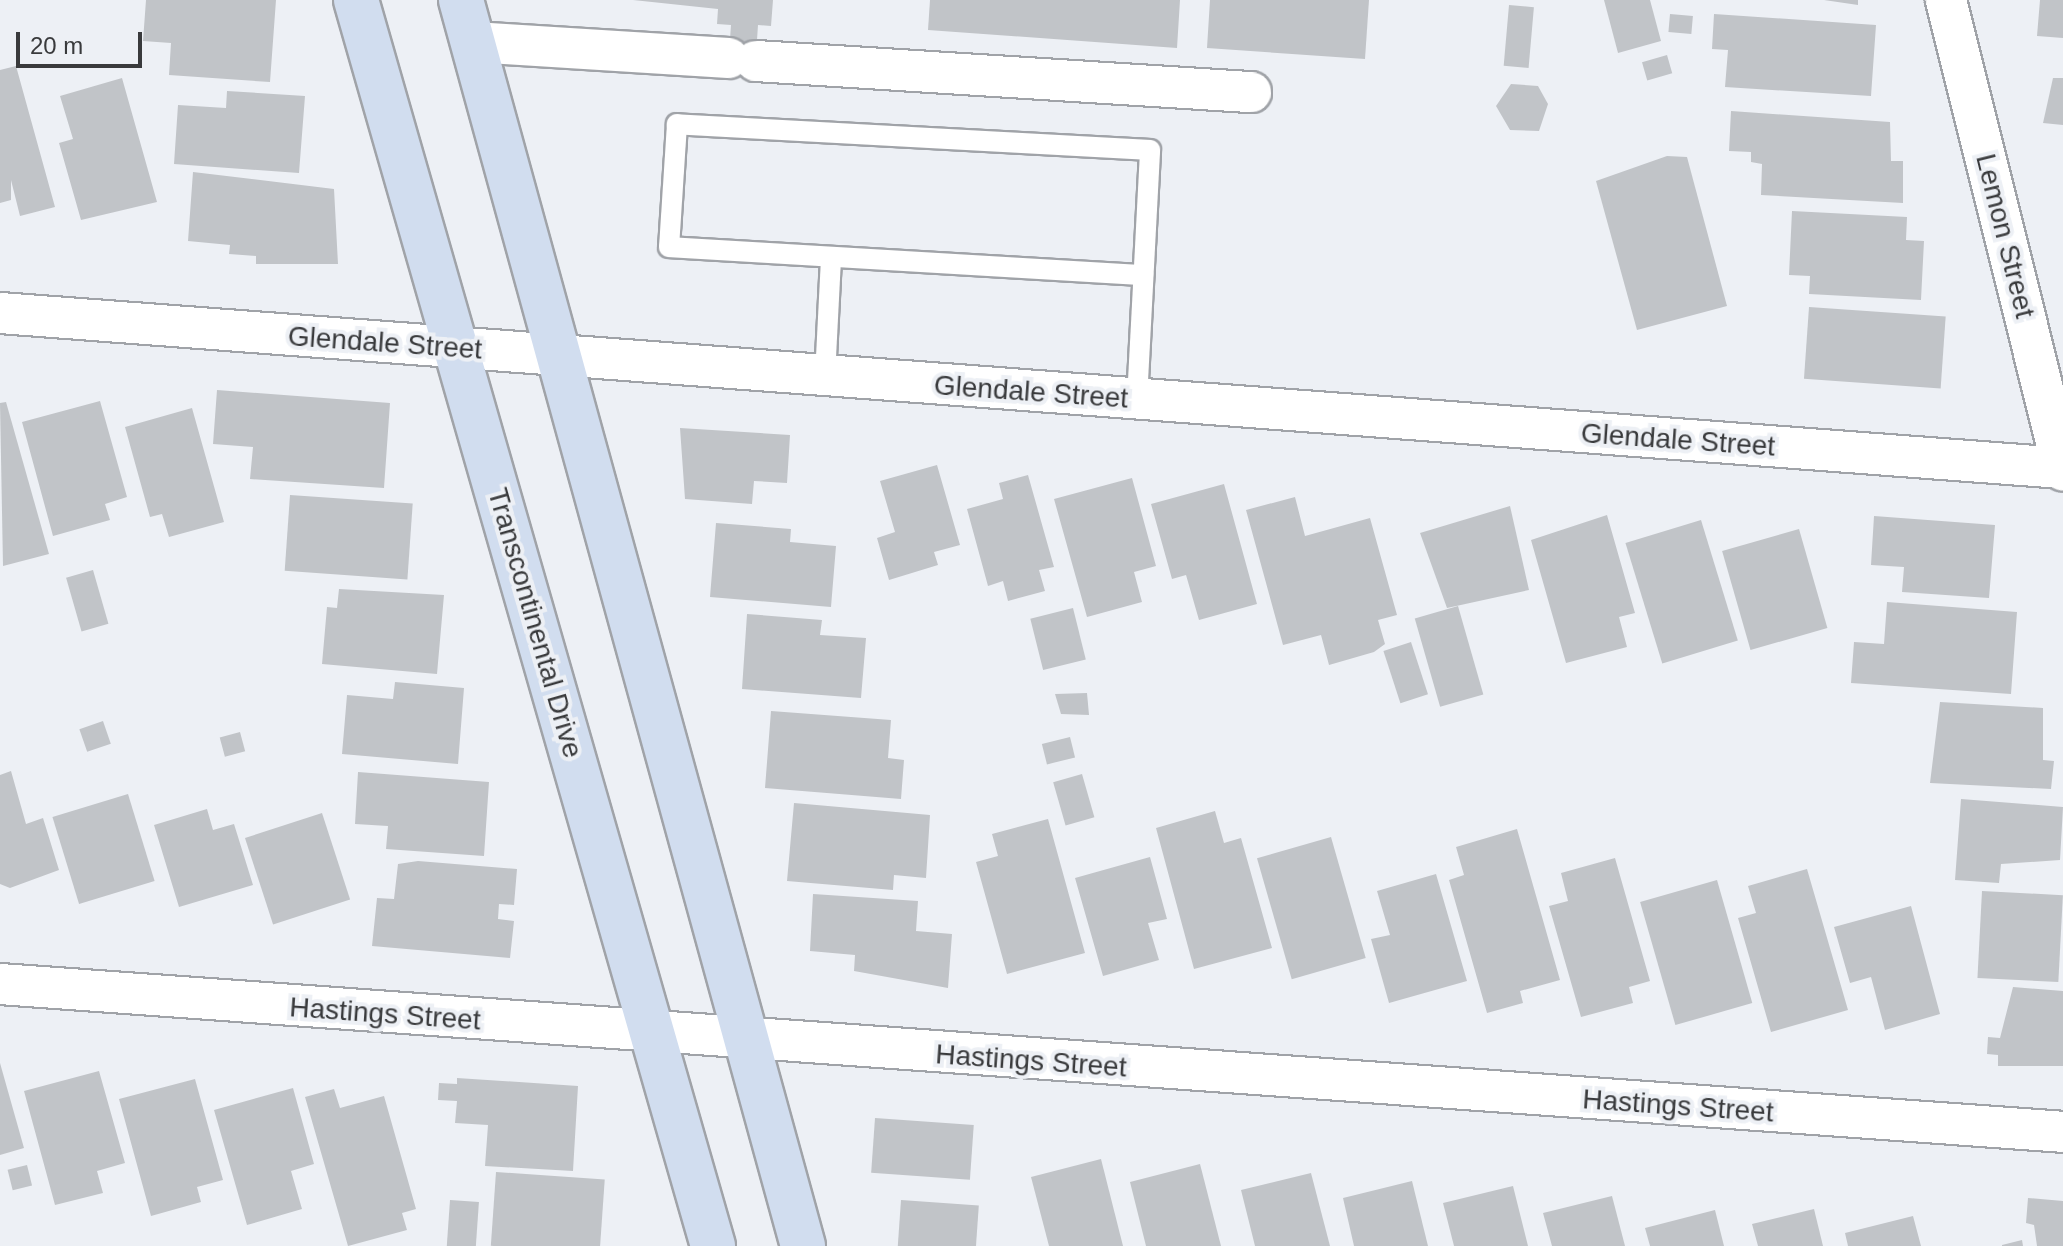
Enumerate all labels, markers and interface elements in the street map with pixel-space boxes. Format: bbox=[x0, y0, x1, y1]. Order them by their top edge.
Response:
scale bar bbox=[20, 16, 146, 66]
text: 20 m bbox=[30, 32, 83, 59]
street label: Lemon Street bbox=[1968, 150, 2042, 322]
street label: Glendale Street bbox=[287, 319, 483, 367]
street label: Glendale Street bbox=[933, 368, 1129, 416]
street label: Glendale Street bbox=[1580, 416, 1776, 464]
street label: Transcontinental Drive bbox=[480, 484, 590, 762]
street label: Hastings Street bbox=[288, 991, 482, 1037]
street label: Hastings Street bbox=[934, 1038, 1128, 1084]
street label: Hastings Street bbox=[1581, 1083, 1775, 1129]

